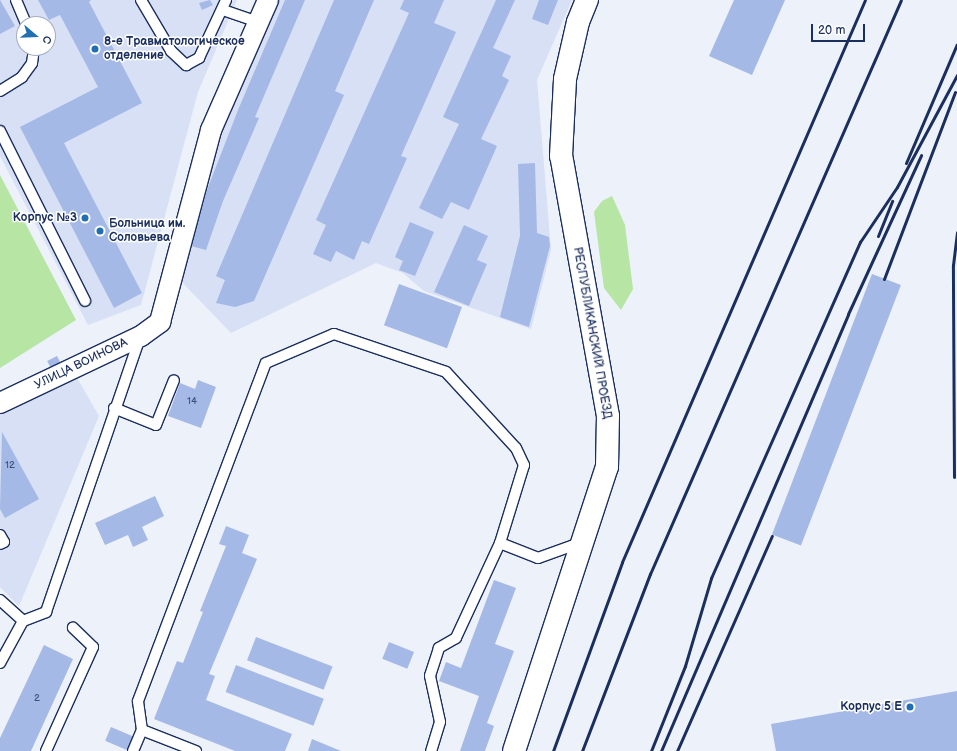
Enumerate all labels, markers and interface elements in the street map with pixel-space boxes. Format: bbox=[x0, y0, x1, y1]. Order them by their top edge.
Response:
north arrow bbox=[16, 16, 56, 56]
scale bar bbox=[813, 16, 867, 42]
text: 20 m bbox=[818, 23, 845, 38]
text: С bbox=[39, 34, 54, 45]
place label: 8-е Травматологическое отделение bbox=[104, 35, 245, 63]
marker: 8-е Травматологическое отделение bbox=[89, 43, 101, 55]
place label: Корпус №3 bbox=[13, 211, 77, 225]
marker: Корпус №3 bbox=[80, 213, 90, 223]
place label: Больница им. Соловьева bbox=[109, 217, 185, 245]
marker: Больница им. Соловьева bbox=[94, 225, 106, 237]
street label: РЕСПУБЛИКАНСКИЙ ПРОЕЗД bbox=[570, 246, 614, 420]
street label: УЛИЦА ВОИНОВА bbox=[32, 335, 130, 393]
house number: 14 bbox=[187, 396, 197, 408]
house number: 12 bbox=[5, 460, 15, 472]
house number: 2 bbox=[34, 693, 40, 705]
place label: Корпус 5 E bbox=[840, 700, 902, 714]
marker: Корпус 5 E bbox=[905, 702, 915, 712]

